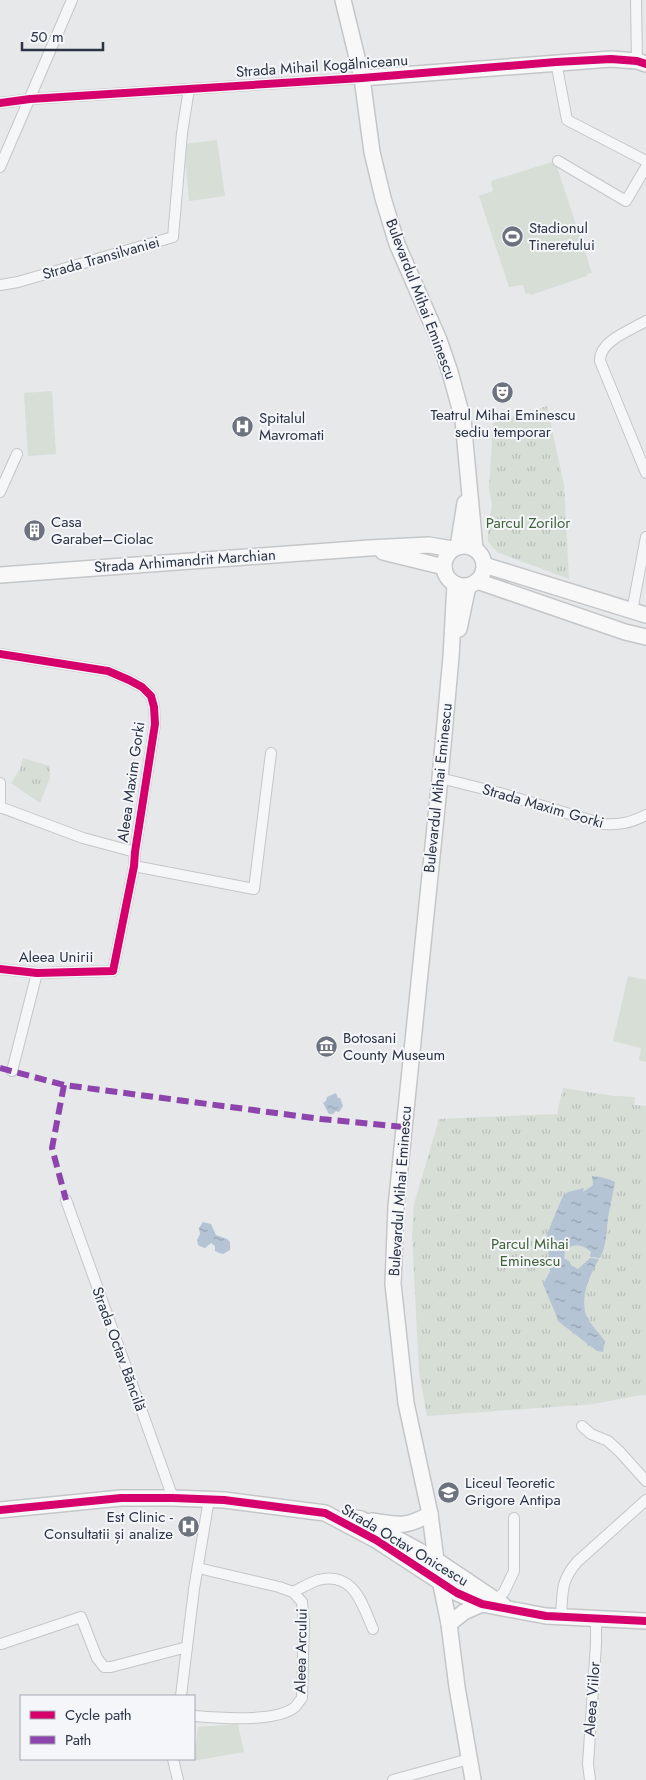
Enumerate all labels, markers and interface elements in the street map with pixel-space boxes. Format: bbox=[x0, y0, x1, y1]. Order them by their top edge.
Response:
scale bar bbox=[22, 20, 104, 52]
text: 50 m bbox=[30, 26, 64, 48]
street label: Strada Mihail Kogălniceanu bbox=[235, 49, 409, 83]
street label: Bulevardul Mihai Eminescu bbox=[380, 215, 462, 383]
place label: Stadionul Tineretului bbox=[529, 217, 595, 256]
sports icon: Stadionul Tineretului bbox=[501, 225, 525, 249]
street label: Strada Transilvaniei bbox=[40, 231, 162, 285]
theatre icon: Teatrul Mihai Eminescu sediu temporar bbox=[491, 380, 515, 404]
place label: Teatrul Mihai Eminescu sediu temporar bbox=[430, 404, 576, 443]
place label: Spitalul Mavromati bbox=[259, 407, 324, 446]
hospital icon: Spitalul Mavromati bbox=[231, 415, 255, 439]
place label: Casa Garabet–Ciolac bbox=[51, 511, 153, 550]
park label: Parcul Zorilor bbox=[486, 512, 571, 534]
building icon: Casa Garabet–Ciolac bbox=[23, 519, 47, 543]
street label: Strada Arhimandrit Marchian bbox=[93, 544, 277, 578]
street label: Bulevardul Mihai Eminescu bbox=[418, 702, 458, 874]
street label: Aleea Maxim Gorki bbox=[112, 720, 150, 844]
street label: Strada Maxim Gorki bbox=[480, 778, 606, 834]
street label: Aleea Unirii bbox=[19, 946, 93, 968]
place label: Botosani County Museum bbox=[343, 1027, 445, 1066]
museum icon: Botosani County Museum bbox=[315, 1035, 339, 1059]
street label: Bulevardul Mihai Eminescu bbox=[383, 1105, 417, 1277]
park label: Parcul Mihai Eminescu bbox=[491, 1233, 569, 1272]
street label: Strada Octav Băncilă bbox=[86, 1284, 152, 1414]
place label: Liceul Teoretic Grigore Antipa bbox=[465, 1472, 561, 1511]
school or university icon: Liceul Teoretic Grigore Antipa bbox=[437, 1480, 461, 1504]
street label: Strada Octav Onicescu bbox=[337, 1498, 473, 1592]
place label: Est Clinic - Consultatii și analize bbox=[44, 1506, 174, 1545]
hospital icon: Est Clinic - Consultatii și analize bbox=[177, 1514, 201, 1538]
street label: Aleea Arcului bbox=[289, 1608, 313, 1694]
street label: Aleea Viilor bbox=[578, 1660, 606, 1737]
legend bbox=[20, 1695, 195, 1760]
text: Cycle path bbox=[65, 1704, 132, 1726]
text: Path bbox=[65, 1729, 91, 1751]

